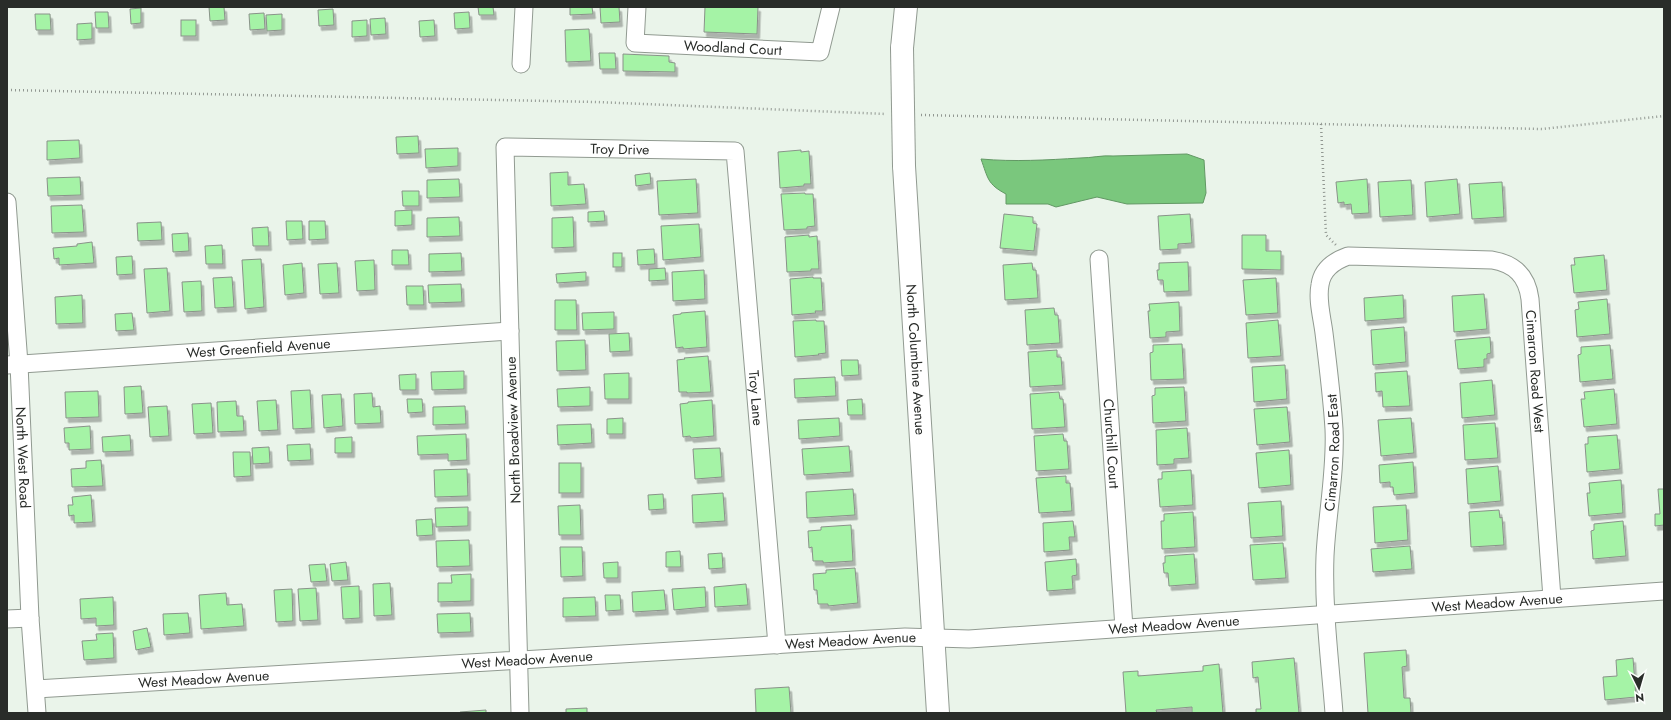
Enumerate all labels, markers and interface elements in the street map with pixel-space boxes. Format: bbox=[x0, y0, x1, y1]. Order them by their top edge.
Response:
street label: Woodland Court bbox=[683, 35, 783, 60]
street label: Troy Drive bbox=[590, 138, 649, 160]
street label: North Columbine Avenue bbox=[901, 284, 931, 436]
street label: Cimarron Road West bbox=[1521, 309, 1550, 434]
street label: West Greenfield Avenue bbox=[186, 333, 331, 363]
street label: North Broadview Avenue bbox=[500, 356, 526, 504]
street label: Troy Lane bbox=[744, 369, 768, 426]
street label: Cimarron Road East bbox=[1319, 393, 1344, 512]
street label: Churchill Court bbox=[1098, 398, 1125, 490]
street label: North West Road bbox=[11, 406, 35, 509]
street label: West Meadow Avenue bbox=[1431, 588, 1563, 617]
street label: West Meadow Avenue bbox=[1108, 610, 1240, 639]
street label: West Meadow Avenue bbox=[784, 627, 916, 654]
street label: West Meadow Avenue bbox=[461, 646, 593, 674]
street label: West Meadow Avenue bbox=[138, 665, 270, 693]
north arrow bbox=[1619, 668, 1659, 708]
text: N bbox=[1635, 690, 1645, 706]

